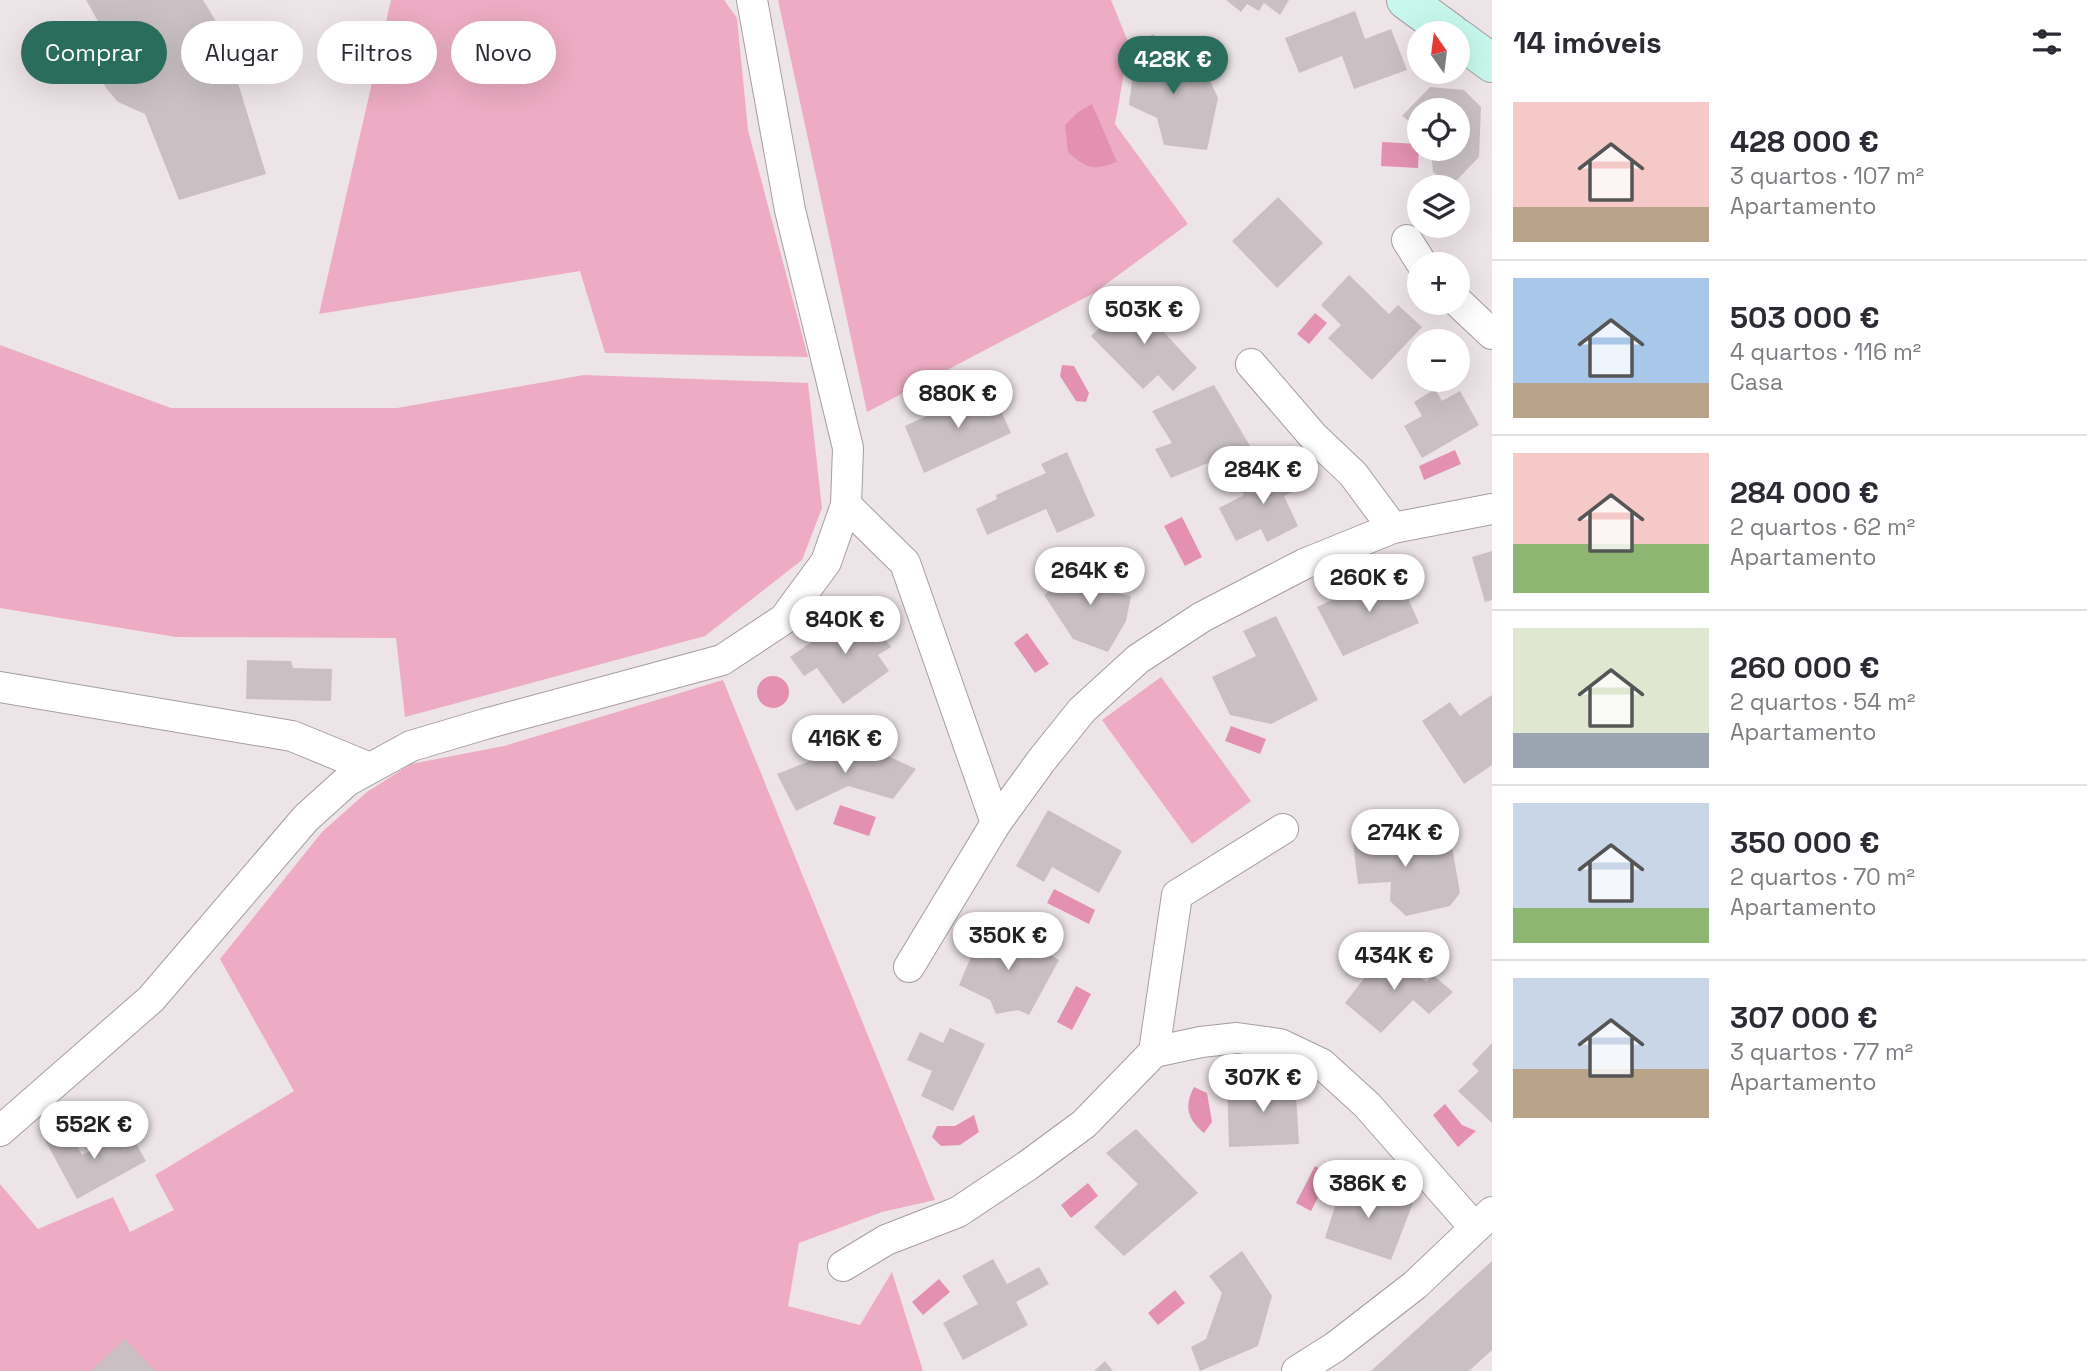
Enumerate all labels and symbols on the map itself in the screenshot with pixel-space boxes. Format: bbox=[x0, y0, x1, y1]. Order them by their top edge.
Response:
north arrow bbox=[1407, 21, 1470, 84]
pin: 428K € bbox=[1116, 36, 1230, 96]
pin: 503K € bbox=[1087, 286, 1201, 346]
pin: 880K € bbox=[901, 370, 1015, 430]
pin: 284K € bbox=[1206, 447, 1320, 506]
pin: 264K € bbox=[1033, 548, 1147, 607]
pin: 260K € bbox=[1312, 554, 1426, 614]
pin: 840K € bbox=[788, 596, 902, 656]
pin: 416K € bbox=[788, 716, 902, 775]
pin: 274K € bbox=[1348, 810, 1462, 869]
pin: 350K € bbox=[951, 912, 1065, 972]
pin: 434K € bbox=[1337, 932, 1451, 992]
pin: 307K € bbox=[1206, 1054, 1320, 1114]
pin: 552K € bbox=[37, 1102, 151, 1161]
pin: 386K € bbox=[1311, 1160, 1425, 1220]

